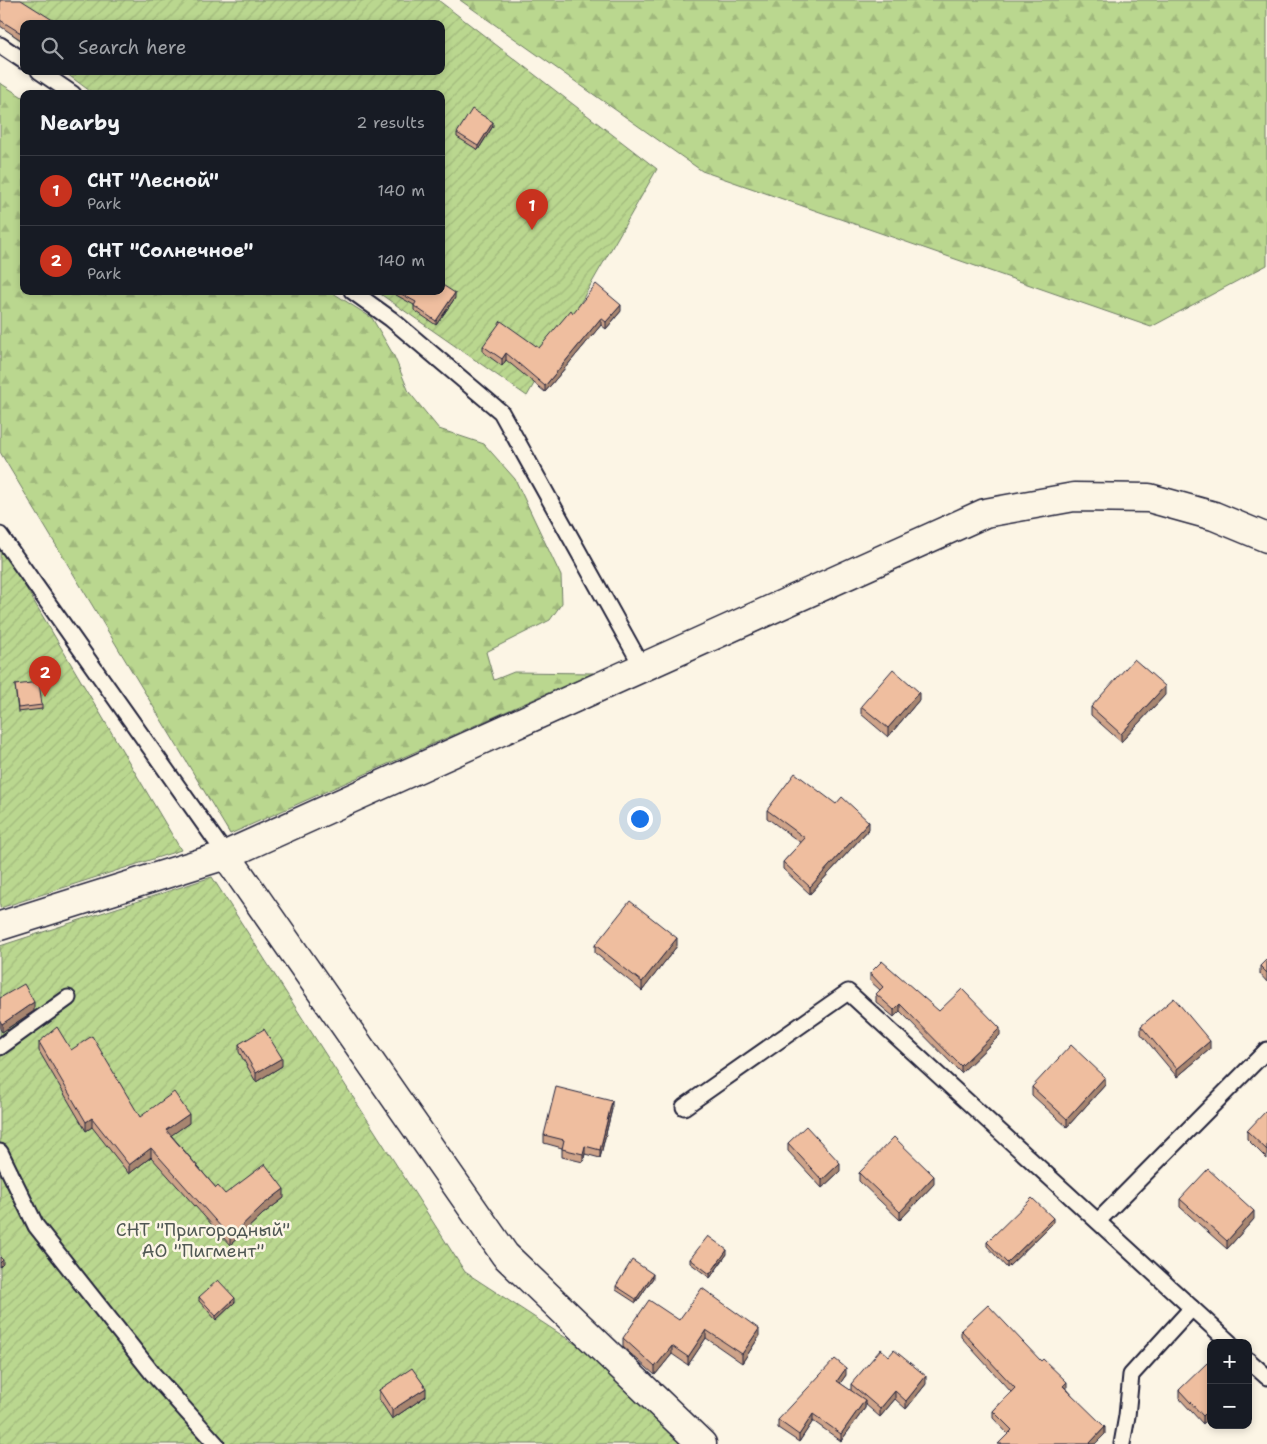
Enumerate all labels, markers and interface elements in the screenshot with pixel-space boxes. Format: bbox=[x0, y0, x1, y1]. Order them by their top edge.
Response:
search box bbox=[20, 20, 445, 75]
icon: search bbox=[38, 34, 66, 62]
text: Search here bbox=[78, 35, 187, 60]
text: Nearby bbox=[40, 109, 120, 137]
text: 2 results bbox=[356, 112, 425, 133]
text: СНТ "Лесной" bbox=[87, 168, 219, 193]
text: 1 bbox=[52, 180, 60, 201]
text: 140 m bbox=[378, 180, 425, 201]
pin: 1 bbox=[516, 189, 548, 230]
text: Park bbox=[87, 193, 121, 214]
text: СНТ "Солнечное" bbox=[87, 238, 253, 263]
text: 2 bbox=[50, 250, 62, 271]
text: 140 m bbox=[378, 250, 425, 271]
text: Park bbox=[87, 263, 121, 284]
pin: 2 bbox=[29, 656, 61, 697]
your location bbox=[627, 806, 653, 832]
park label: СНТ "Пригородный" АО "Пигмент" bbox=[116, 1218, 290, 1263]
map controls bbox=[1207, 1339, 1252, 1429]
button: + bbox=[1207, 1339, 1252, 1384]
button: − bbox=[1207, 1384, 1252, 1429]

